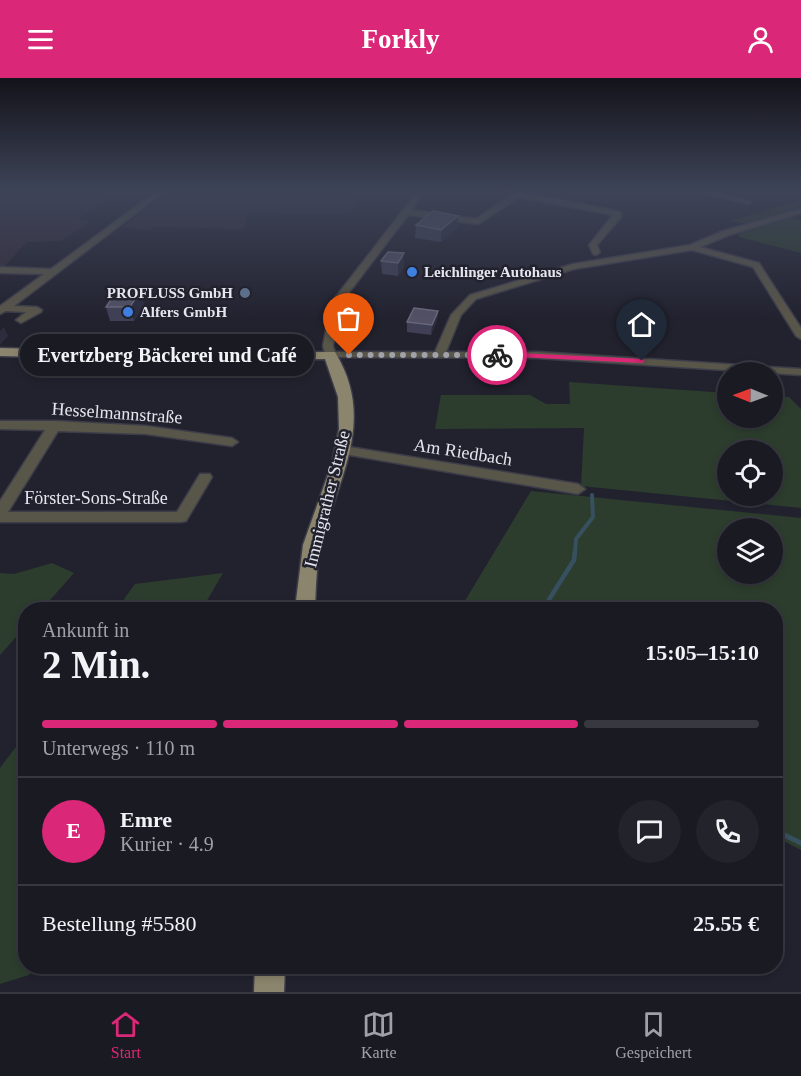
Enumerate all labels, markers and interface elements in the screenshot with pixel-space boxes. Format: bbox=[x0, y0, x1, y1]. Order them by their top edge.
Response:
icon: menu bbox=[24, 23, 57, 56]
icon: person bbox=[744, 23, 777, 56]
text: Forkly bbox=[362, 24, 440, 54]
place label: Leichlinger Autohaus bbox=[424, 264, 562, 280]
marker: Leichlinger Autohaus bbox=[405, 265, 419, 279]
place label: PROFLUSS GmbH bbox=[107, 285, 233, 301]
marker: PROFLUSS GmbH bbox=[238, 286, 252, 300]
pin bbox=[323, 293, 374, 355]
pin bbox=[616, 299, 667, 361]
icon: bag bbox=[332, 302, 365, 335]
place label: Alfers GmbH bbox=[140, 304, 227, 320]
marker: Alfers GmbH bbox=[121, 305, 135, 319]
icon: home bbox=[625, 308, 658, 341]
courier bbox=[467, 325, 527, 385]
callout: Evertzberg Bäckerei und Café bbox=[19, 334, 313, 376]
icon: bike bbox=[481, 339, 514, 372]
text: Evertzberg Bäckerei und Café bbox=[37, 344, 297, 366]
north arrow bbox=[717, 362, 783, 428]
map controls bbox=[717, 362, 783, 584]
street label: Hesselmannstraße bbox=[51, 398, 183, 428]
street label: Immigrather Straße bbox=[300, 428, 354, 570]
street label: Am Riedbach bbox=[412, 434, 514, 470]
button: locate bbox=[717, 440, 783, 506]
street label: Förster-Sons-Straße bbox=[24, 488, 168, 508]
button: layers bbox=[717, 518, 783, 584]
text: Ankunft in bbox=[42, 619, 129, 641]
text: 15:05–15:10 bbox=[645, 640, 759, 665]
text: 2 Min. bbox=[42, 643, 150, 686]
text: Unterwegs · 110 m bbox=[42, 737, 195, 759]
button: chat bbox=[618, 800, 681, 863]
button: phone bbox=[696, 800, 759, 863]
text: Emre bbox=[120, 807, 172, 832]
text: E bbox=[66, 818, 81, 843]
text: Kurier · 4.9 bbox=[120, 833, 214, 855]
text: Bestellung #5580 bbox=[42, 911, 197, 936]
text: 25.55 € bbox=[693, 911, 759, 936]
tab: Start bbox=[109, 1008, 142, 1062]
tab: Karte bbox=[361, 1008, 397, 1062]
tab: Gespeichert bbox=[615, 1008, 692, 1062]

